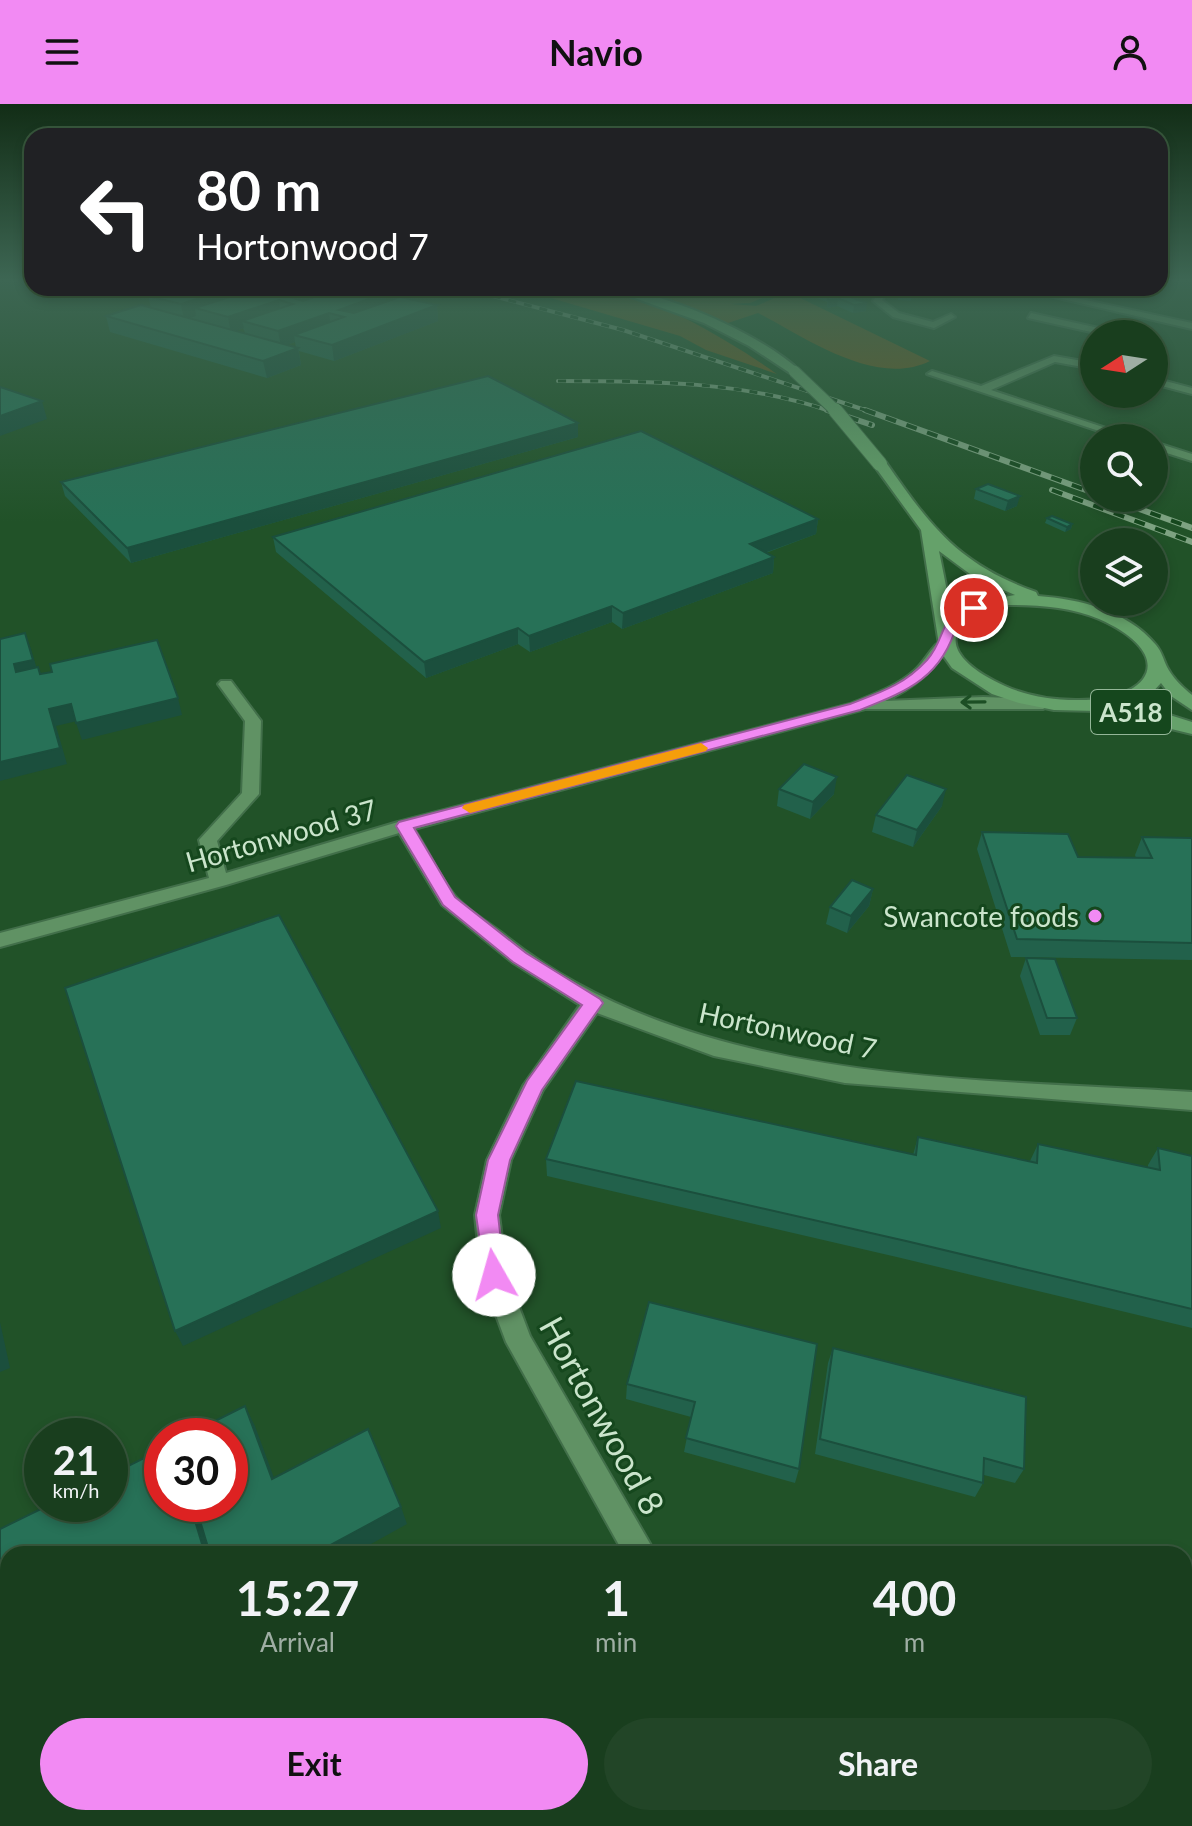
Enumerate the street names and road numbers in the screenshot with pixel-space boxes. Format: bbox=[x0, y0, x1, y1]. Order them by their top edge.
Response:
road number: A518 bbox=[1091, 690, 1171, 734]
street label: Hortonwood 37 bbox=[181, 791, 381, 879]
street label: Hortonwood 7 bbox=[696, 995, 880, 1065]
street label: Hortonwood 8 bbox=[532, 1309, 674, 1521]

